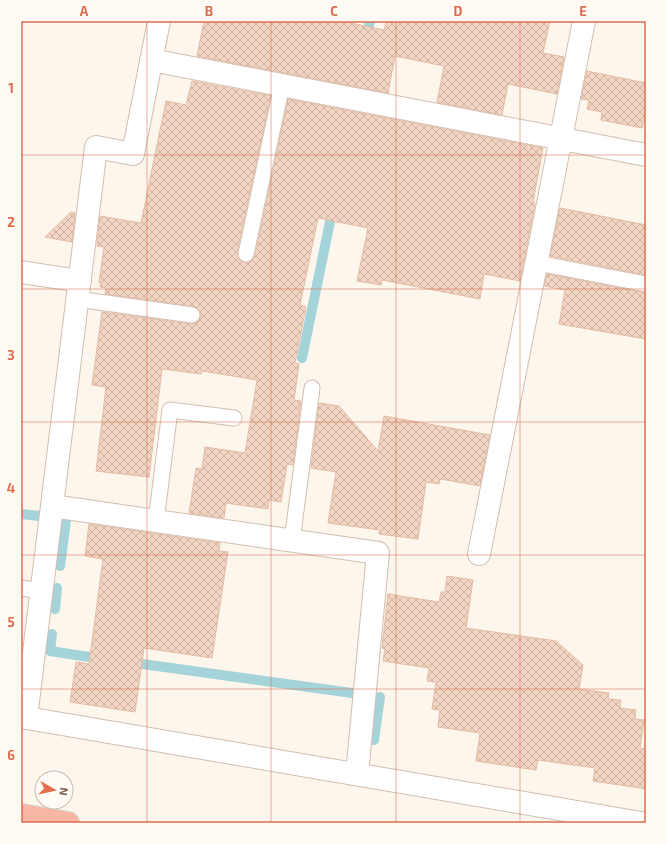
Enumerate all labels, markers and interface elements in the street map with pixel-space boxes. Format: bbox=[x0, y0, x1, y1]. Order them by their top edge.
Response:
text: A bbox=[80, 3, 89, 19]
text: B bbox=[205, 3, 213, 19]
text: C bbox=[330, 3, 338, 19]
text: D bbox=[454, 3, 463, 19]
text: E bbox=[579, 3, 587, 19]
text: 1 bbox=[8, 80, 14, 96]
text: 2 bbox=[7, 214, 15, 230]
text: 3 bbox=[7, 347, 15, 363]
text: 4 bbox=[7, 480, 15, 496]
text: 5 bbox=[7, 614, 15, 630]
text: 6 bbox=[7, 747, 15, 763]
north arrow bbox=[34, 770, 74, 810]
text: N bbox=[57, 787, 71, 797]

